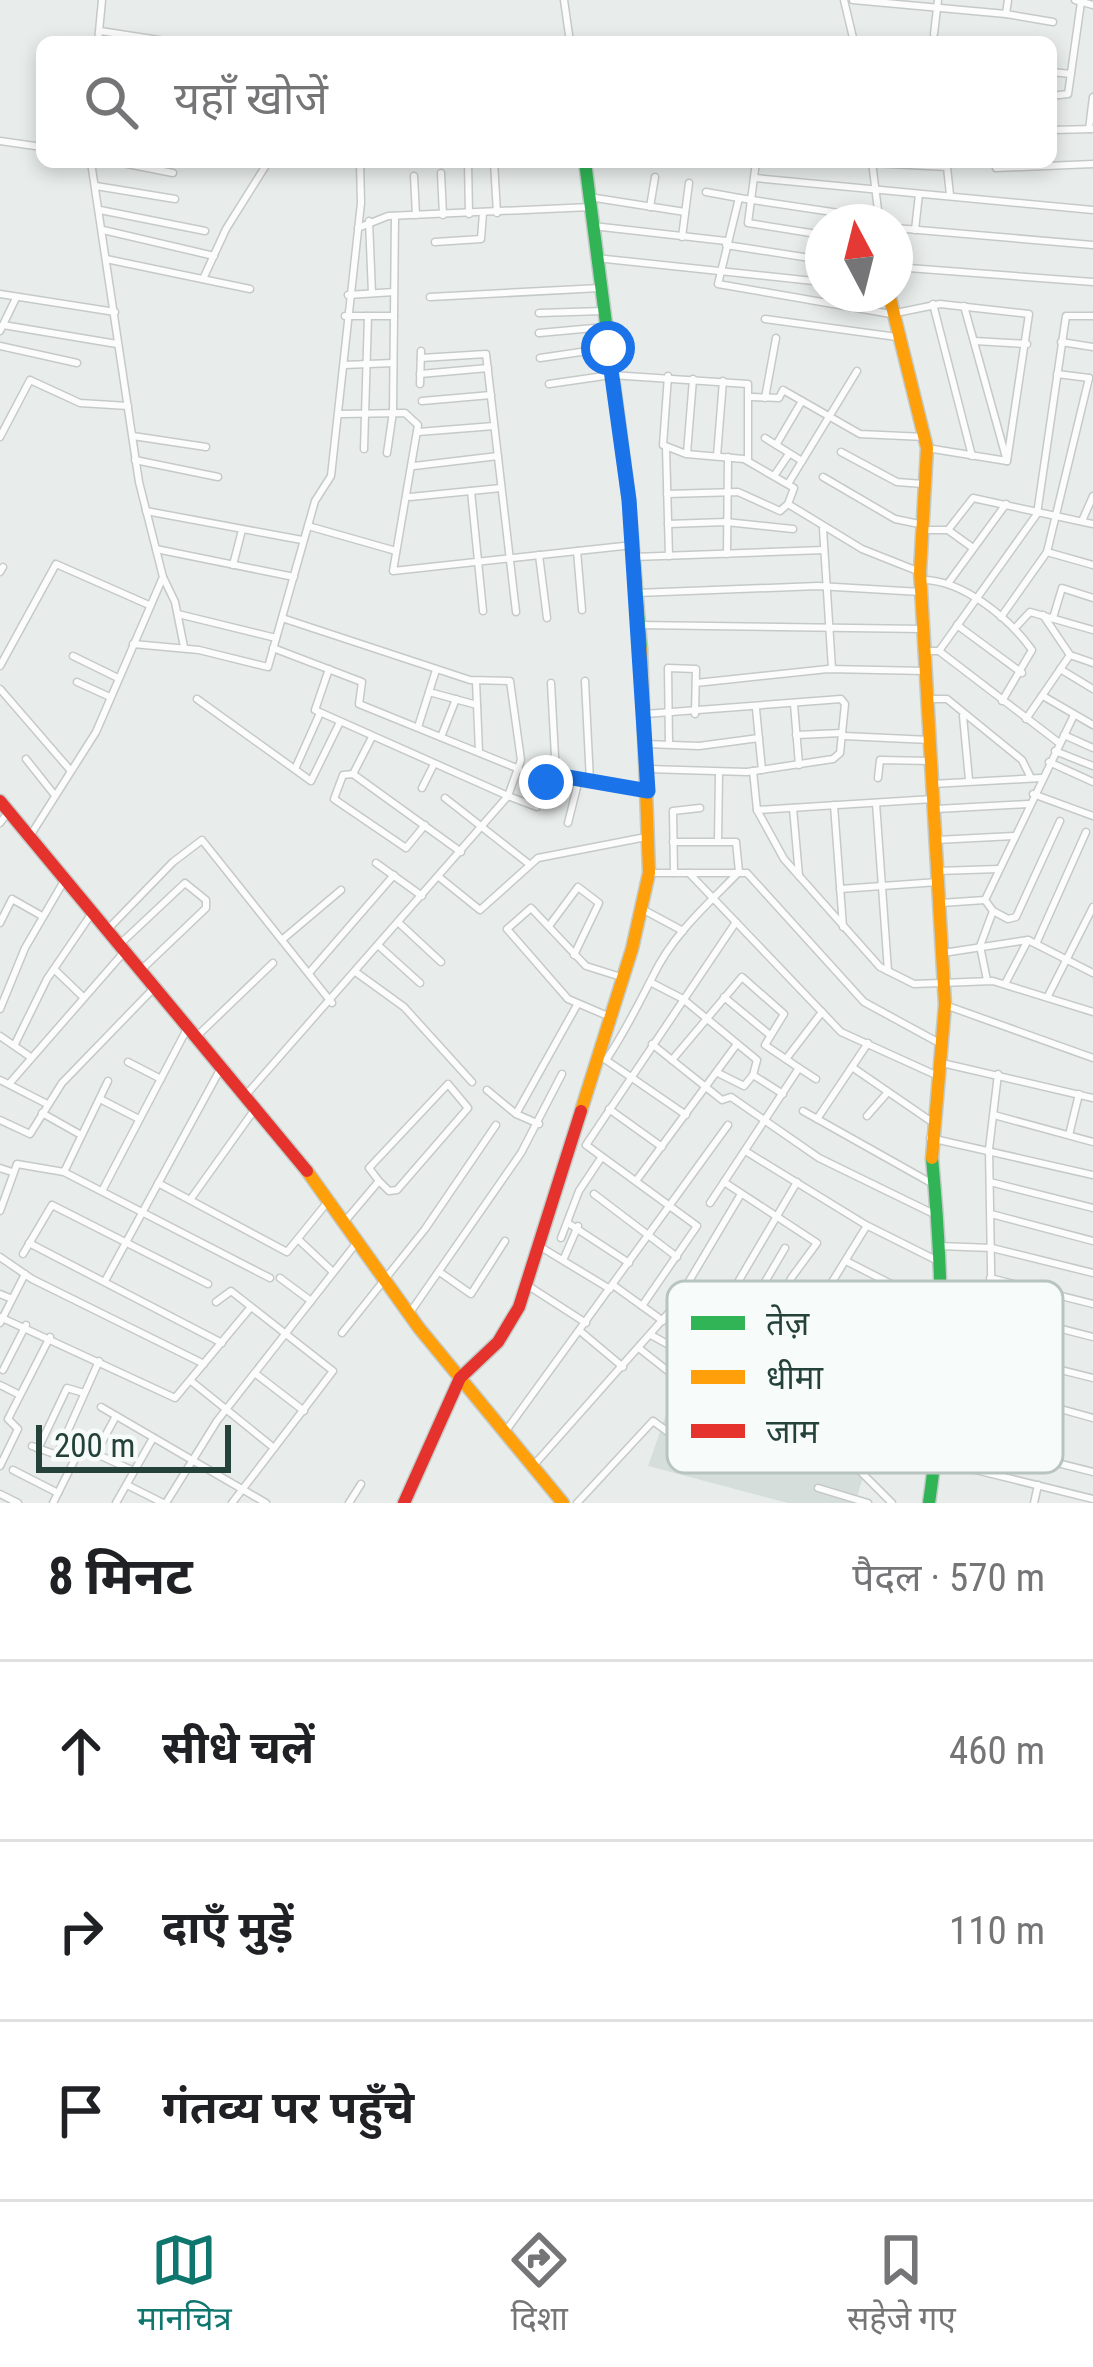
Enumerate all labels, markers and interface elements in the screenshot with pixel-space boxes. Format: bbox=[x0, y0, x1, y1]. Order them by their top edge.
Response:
search box bbox=[36, 36, 1057, 168]
icon: search bbox=[78, 69, 144, 135]
text: यहाँ खोजें bbox=[174, 72, 328, 125]
north arrow bbox=[805, 204, 913, 312]
route start bbox=[581, 321, 635, 375]
route end bbox=[519, 755, 573, 809]
legend bbox=[667, 1281, 1063, 1473]
text: तेज़ bbox=[766, 1304, 810, 1343]
text: धीमा bbox=[766, 1358, 825, 1397]
text: जाम bbox=[766, 1412, 820, 1451]
scale bar bbox=[36, 1419, 231, 1472]
text: 200 m bbox=[54, 1426, 135, 1465]
text: 8 मिनट bbox=[48, 1547, 193, 1606]
text: पैदल · 570 m bbox=[852, 1555, 1045, 1601]
icon: ahead bbox=[48, 1718, 114, 1784]
text: सीधे चलें bbox=[162, 1721, 314, 1774]
text: 460 m bbox=[949, 1728, 1045, 1774]
icon: right bbox=[48, 1898, 114, 1964]
text: दाएँ मुड़ें bbox=[162, 1901, 293, 1954]
text: 110 m bbox=[949, 1908, 1045, 1954]
icon: arrive bbox=[48, 2078, 114, 2144]
text: गंतव्य पर पहुँचे bbox=[162, 2081, 414, 2134]
tab: मानचित्र bbox=[137, 2227, 232, 2343]
tab: दिशा bbox=[506, 2227, 572, 2343]
tab: सहेजे गए bbox=[847, 2227, 956, 2343]

